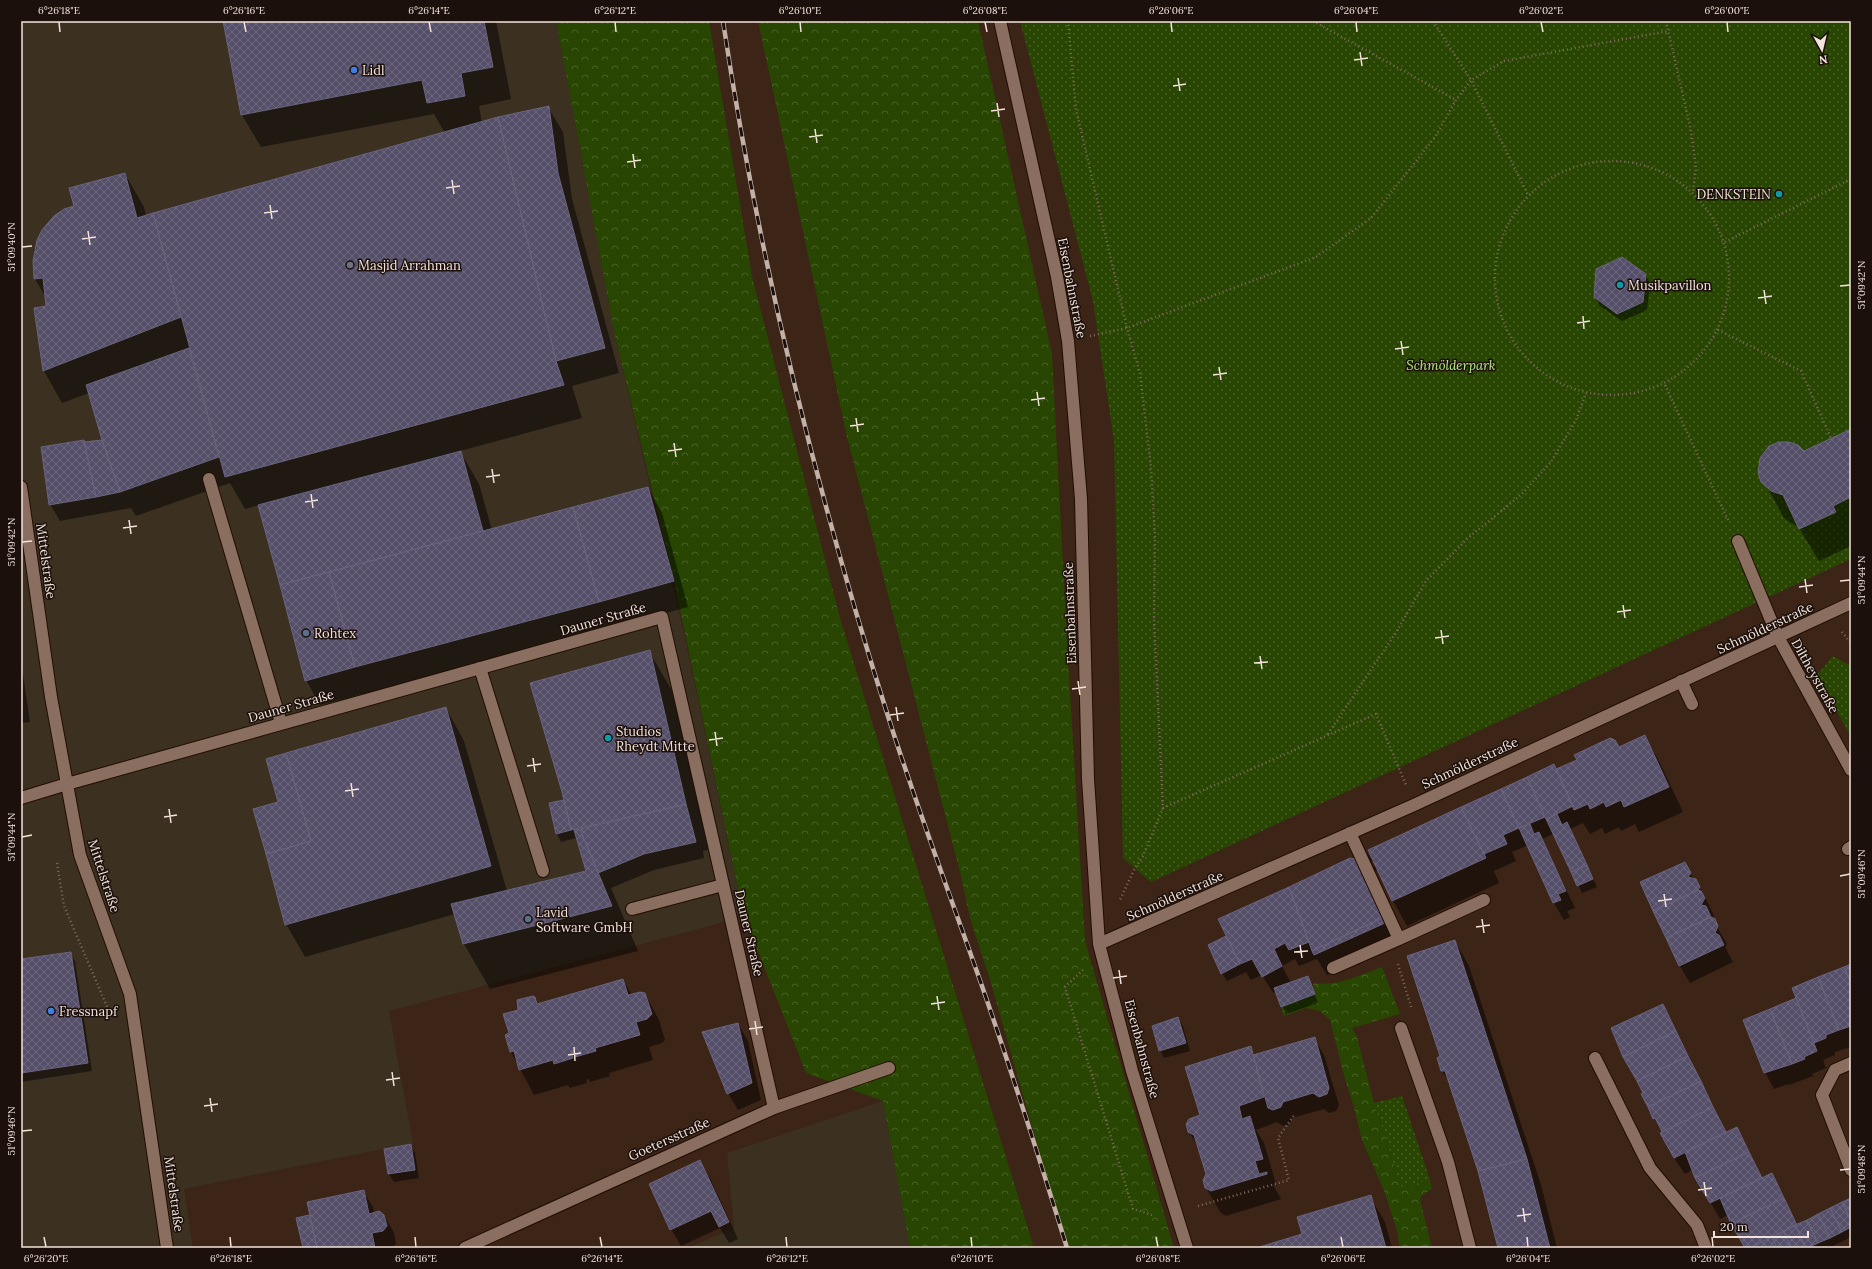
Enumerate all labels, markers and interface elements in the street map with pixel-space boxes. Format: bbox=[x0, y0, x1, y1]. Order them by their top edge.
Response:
text: 6°26'18"E bbox=[38, 4, 80, 17]
text: 6°26'16"E bbox=[223, 4, 265, 17]
text: 6°26'14"E bbox=[408, 4, 450, 17]
text: 6°26'12"E bbox=[594, 4, 636, 17]
text: 6°26'10"E bbox=[779, 4, 821, 17]
text: 6°26'08"E bbox=[963, 4, 1007, 17]
text: 6°26'06"E bbox=[1149, 4, 1193, 17]
text: 6°26'04"E bbox=[1334, 4, 1378, 17]
text: 6°26'02"E bbox=[1519, 4, 1563, 17]
text: 6°26'00"E bbox=[1704, 4, 1750, 17]
north arrow bbox=[1802, 30, 1842, 70]
text: N bbox=[1818, 52, 1829, 67]
place label: Lidl bbox=[362, 62, 385, 79]
marker: Lidl bbox=[349, 65, 359, 75]
place label: DENKSTEIN bbox=[1697, 186, 1771, 203]
marker: DENKSTEIN bbox=[1774, 189, 1784, 199]
text: 51°09'40"N bbox=[5, 222, 18, 272]
street label: Eisenbahnstraße bbox=[1054, 236, 1090, 340]
place label: Masjid Arrahman bbox=[358, 257, 461, 274]
marker: Masjid Arrahman bbox=[345, 260, 355, 270]
text: 51°09'42"N bbox=[1855, 260, 1868, 309]
place label: Musikpavillon bbox=[1628, 277, 1712, 294]
marker: Musikpavillon bbox=[1615, 280, 1625, 290]
park label: Schmölderpark bbox=[1406, 357, 1496, 374]
text: 51°09'42"N bbox=[5, 517, 18, 566]
street label: Mittelstraße bbox=[32, 522, 60, 600]
text: 51°09'44"N bbox=[1855, 555, 1868, 604]
street label: Eisenbahnstraße bbox=[1060, 562, 1080, 664]
street label: Schmölderstraße bbox=[1714, 598, 1816, 658]
street label: Dauner Straße bbox=[558, 599, 648, 639]
place label: Rohtex bbox=[314, 625, 356, 642]
marker: Rohtex bbox=[301, 628, 311, 638]
street label: Diltheystraße bbox=[1788, 636, 1842, 716]
street label: Dauner Straße bbox=[246, 686, 336, 726]
place label: Studios Rheydt Mitte bbox=[616, 723, 695, 755]
marker: Studios Rheydt Mitte bbox=[603, 733, 613, 743]
street label: Schmölderstraße bbox=[1419, 733, 1521, 793]
text: 51°09'44"N bbox=[5, 812, 18, 861]
street label: Mittelstraße bbox=[84, 837, 124, 915]
text: 51°09'46"N bbox=[1855, 849, 1868, 899]
street label: Schmölderstraße bbox=[1124, 867, 1226, 925]
street label: Dauner Straße bbox=[731, 888, 767, 978]
place label: Lavid Software GmbH bbox=[536, 904, 633, 936]
marker: Lavid Software GmbH bbox=[523, 914, 533, 924]
street label: Eisenbahnstraße bbox=[1121, 998, 1163, 1100]
place label: Fressnapf bbox=[59, 1003, 119, 1020]
marker: Fressnapf bbox=[46, 1006, 56, 1016]
text: 51°09'46"N bbox=[5, 1106, 18, 1156]
street label: Goetersstraße bbox=[626, 1113, 712, 1165]
text: 51°09'48"N bbox=[1855, 1144, 1868, 1193]
street label: Mittelstraße bbox=[160, 1155, 188, 1233]
scale bar bbox=[1714, 1213, 1808, 1239]
text: 20 m bbox=[1720, 1219, 1748, 1234]
text: 6°26'20"E bbox=[24, 1252, 68, 1265]
text: 6°26'18"E bbox=[210, 1252, 252, 1265]
text: 6°26'16"E bbox=[395, 1252, 437, 1265]
text: 6°26'14"E bbox=[581, 1252, 623, 1265]
text: 6°26'12"E bbox=[766, 1252, 808, 1265]
text: 6°26'10"E bbox=[951, 1252, 993, 1265]
text: 6°26'08"E bbox=[1136, 1252, 1180, 1265]
text: 6°26'06"E bbox=[1321, 1252, 1365, 1265]
text: 6°26'04"E bbox=[1506, 1252, 1550, 1265]
text: 6°26'02"E bbox=[1691, 1252, 1735, 1265]

